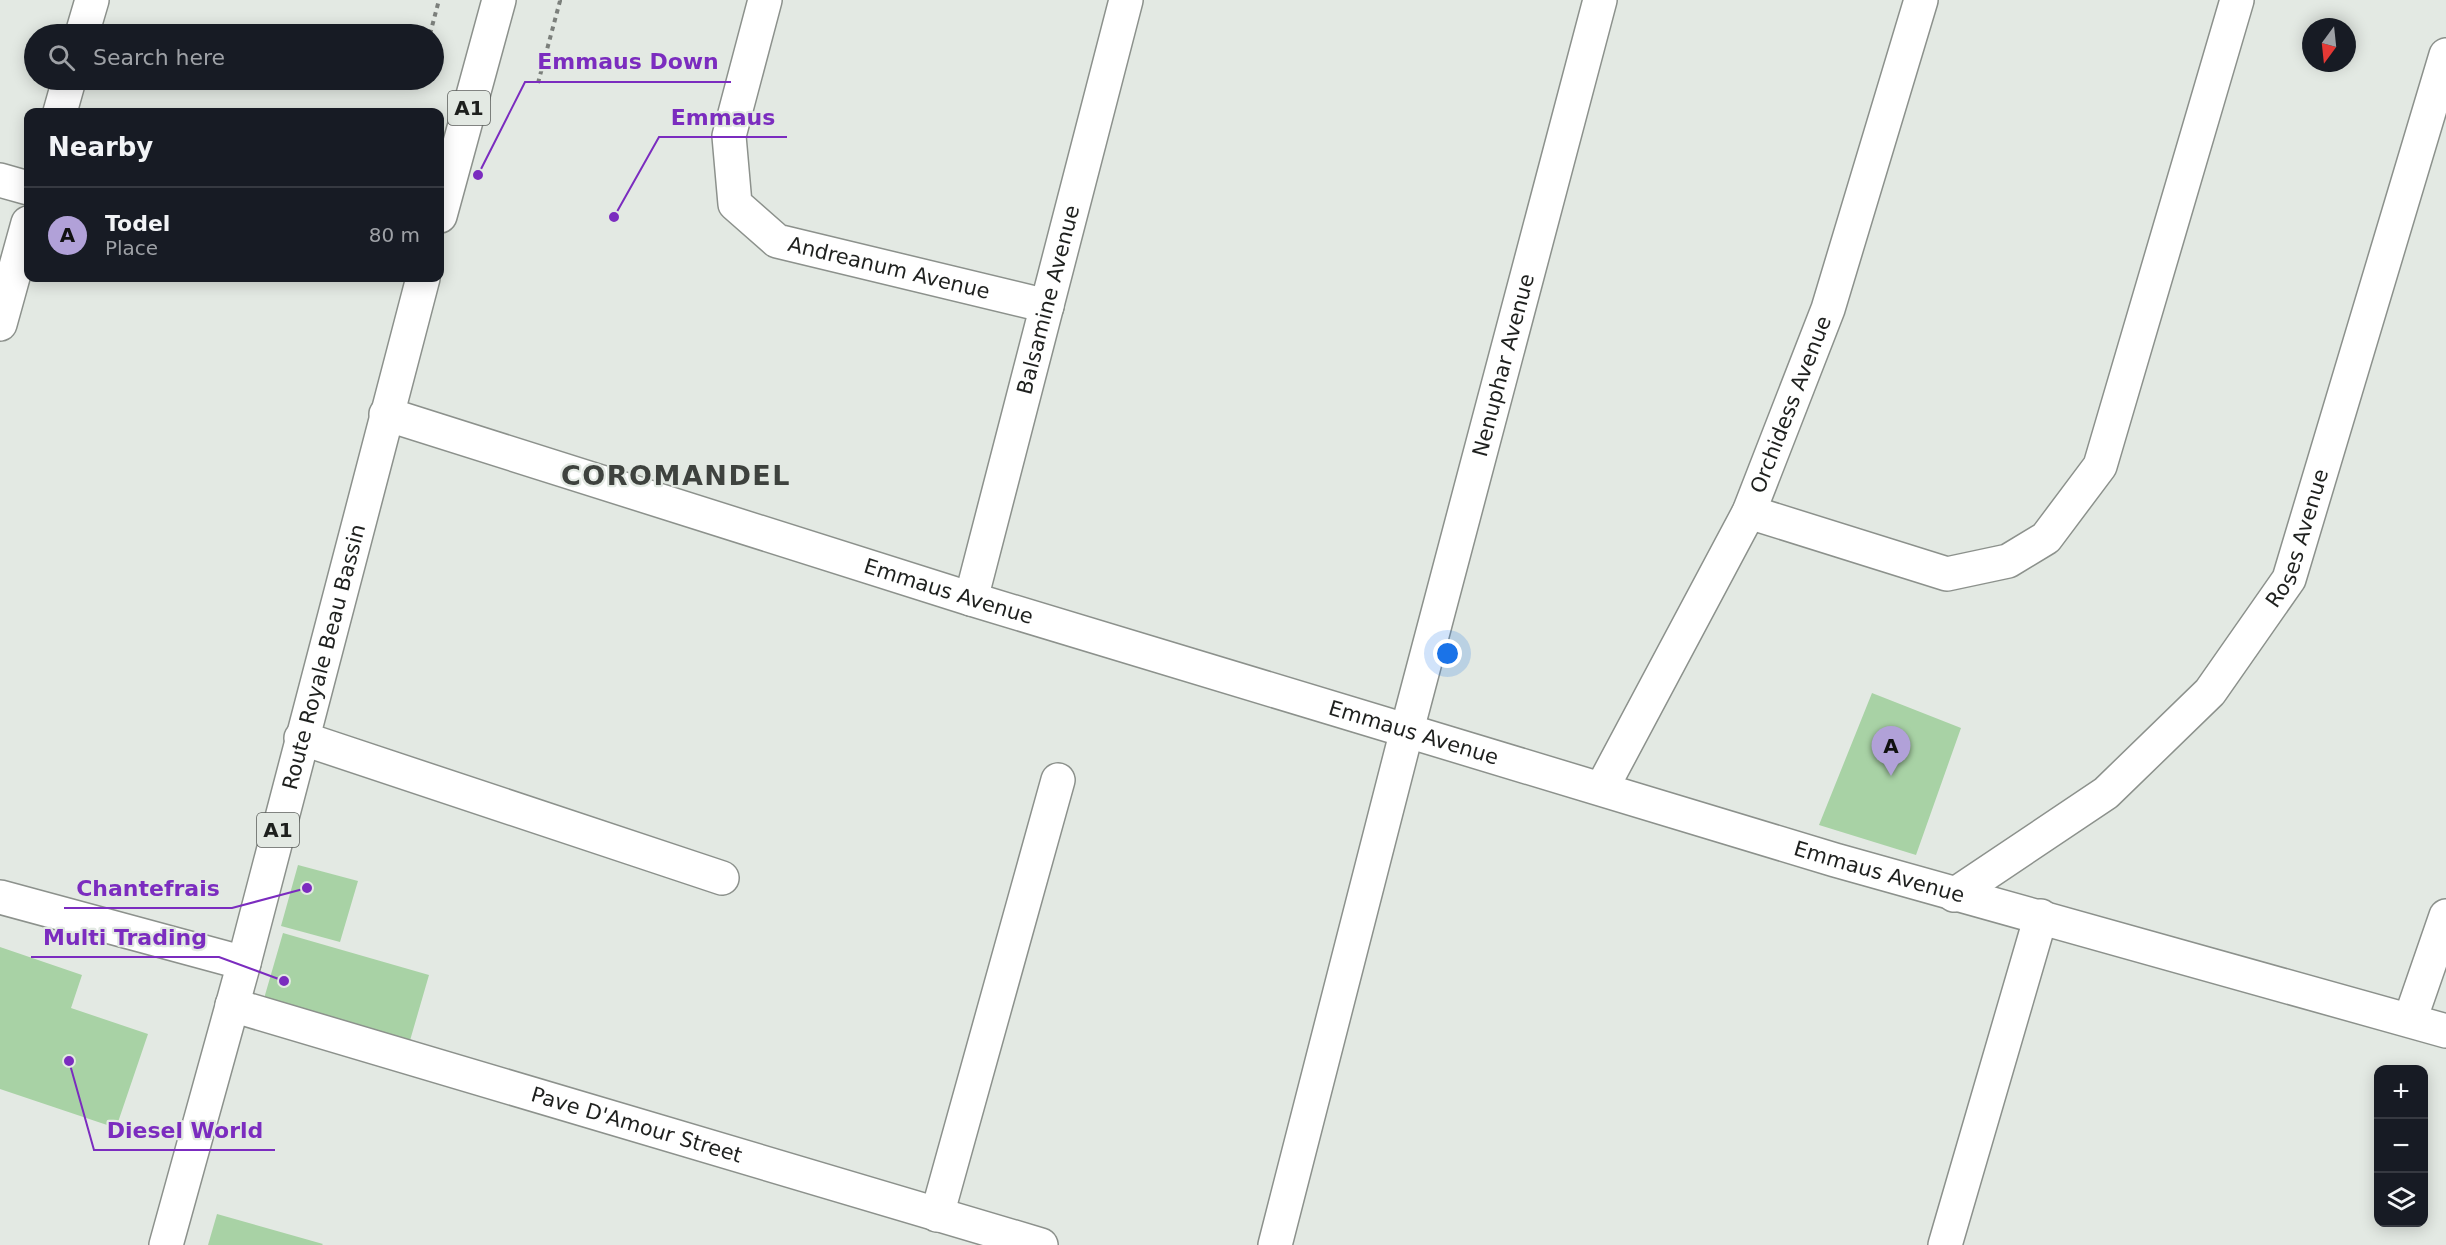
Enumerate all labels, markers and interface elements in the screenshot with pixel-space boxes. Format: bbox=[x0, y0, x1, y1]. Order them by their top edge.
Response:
north arrow bbox=[2302, 18, 2356, 72]
search box bbox=[24, 24, 444, 90]
icon: search bbox=[45, 41, 78, 74]
callout: Emmaus Down bbox=[525, 42, 731, 82]
text: Search here bbox=[93, 45, 225, 70]
text: Emmaus Down bbox=[537, 49, 719, 74]
road number: A1 bbox=[448, 91, 490, 125]
callout: Emmaus bbox=[659, 97, 787, 137]
text: Emmaus bbox=[671, 105, 775, 130]
text: Nearby bbox=[48, 132, 153, 162]
street label: Balsamine Avenue bbox=[1012, 203, 1084, 397]
text: Todel bbox=[105, 211, 170, 236]
text: A bbox=[60, 223, 75, 247]
text: 80 m bbox=[369, 223, 420, 247]
street label: Andreanum Avenue bbox=[786, 232, 992, 304]
text: Place bbox=[105, 236, 158, 260]
street label: Nenuphar Avenue bbox=[1468, 271, 1539, 459]
street label: Orchidess Avenue bbox=[1745, 312, 1836, 497]
district label: COROMANDEL bbox=[561, 460, 791, 491]
street label: Roses Avenue bbox=[2261, 466, 2333, 612]
street label: Route Royale Beau Bassin bbox=[278, 522, 370, 792]
street label: Emmaus Avenue bbox=[861, 554, 1036, 629]
your location bbox=[1433, 639, 1462, 668]
street label: Emmaus Avenue bbox=[1326, 696, 1501, 770]
pin: A bbox=[1872, 726, 1910, 776]
road number: A1 bbox=[257, 813, 299, 847]
street label: Emmaus Avenue bbox=[1791, 836, 1967, 908]
callout: Chantefrais bbox=[64, 868, 232, 908]
text: Chantefrais bbox=[76, 876, 220, 901]
callout: Multi Trading bbox=[31, 917, 219, 957]
text: Multi Trading bbox=[43, 925, 207, 950]
map controls bbox=[2374, 1065, 2428, 1227]
button: + bbox=[2374, 1065, 2428, 1119]
street label: Pave D'Amour Street bbox=[528, 1082, 745, 1168]
callout: Diesel World bbox=[94, 1110, 275, 1150]
text: Diesel World bbox=[107, 1118, 263, 1143]
button: − bbox=[2374, 1119, 2428, 1173]
button: layers bbox=[2374, 1173, 2428, 1227]

